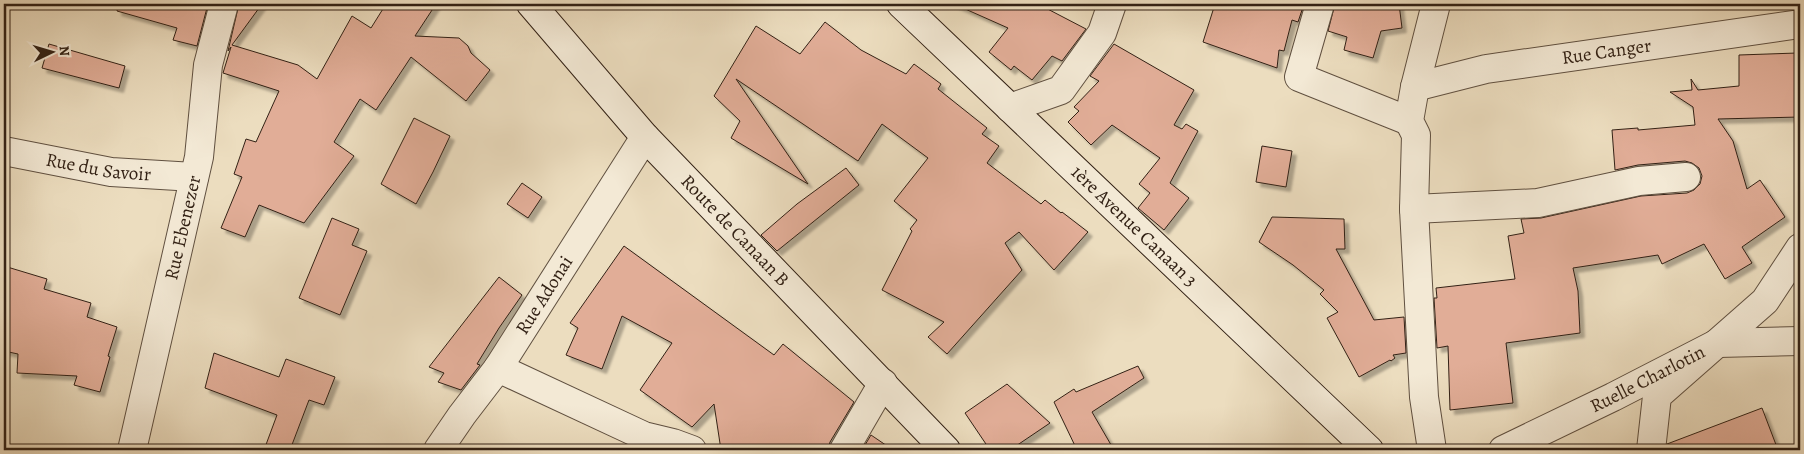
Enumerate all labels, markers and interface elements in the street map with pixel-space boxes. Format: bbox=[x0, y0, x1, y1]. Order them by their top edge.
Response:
north arrow bbox=[28, 28, 78, 78]
street label: Rue Canger bbox=[1560, 32, 1653, 71]
text: N bbox=[55, 45, 74, 57]
street label: Rue du Savoir bbox=[44, 146, 152, 187]
street label: 1ère Avenue Canaan 3 bbox=[1065, 160, 1203, 293]
street label: Route de Canaan B bbox=[675, 169, 795, 292]
street label: Rue Ebenezer bbox=[158, 173, 207, 283]
street label: Rue Adonai bbox=[510, 251, 579, 340]
street label: Ruelle Charlotin bbox=[1586, 339, 1709, 419]

